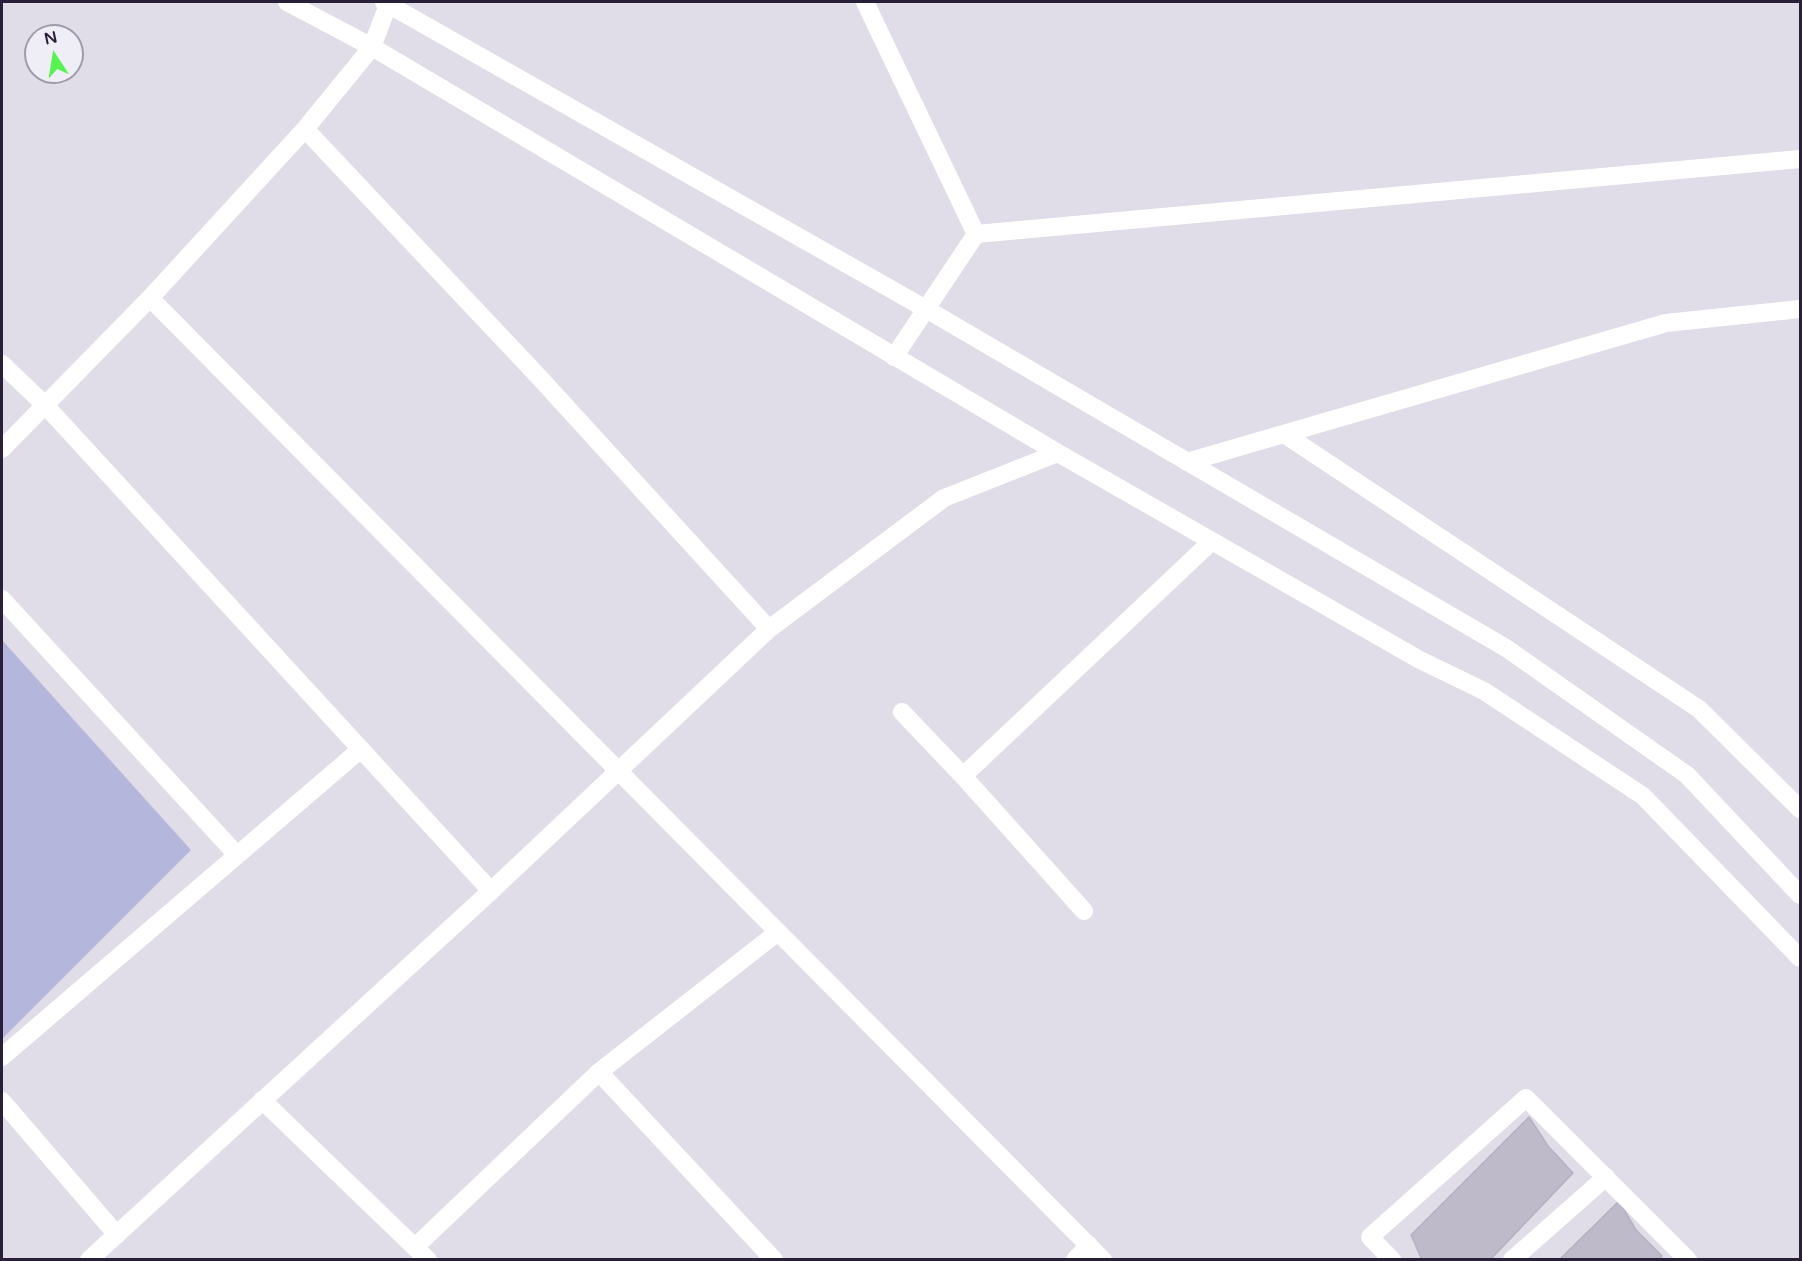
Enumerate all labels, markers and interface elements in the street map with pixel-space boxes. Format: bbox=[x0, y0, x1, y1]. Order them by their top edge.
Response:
north arrow bbox=[24, 24, 84, 84]
text: N bbox=[42, 27, 59, 49]

